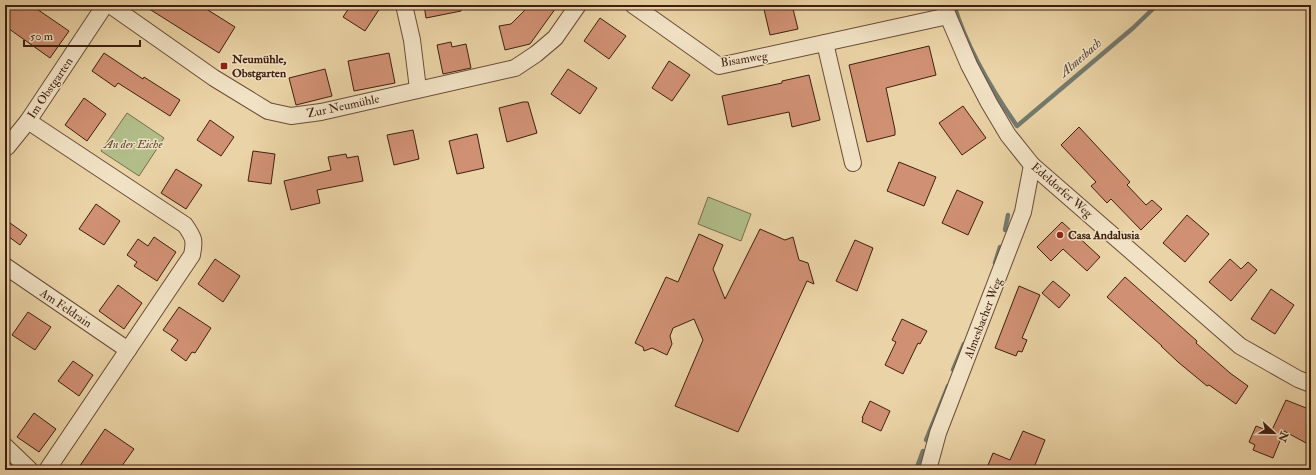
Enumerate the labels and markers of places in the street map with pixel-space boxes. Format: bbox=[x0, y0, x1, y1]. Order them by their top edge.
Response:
place label: Neumühle, Obstgarten bbox=[231, 52, 287, 81]
marker: Neumühle, Obstgarten bbox=[219, 61, 229, 71]
place label: Casa Andalusia bbox=[1068, 228, 1140, 243]
marker: Casa Andalusia bbox=[1055, 230, 1065, 240]

